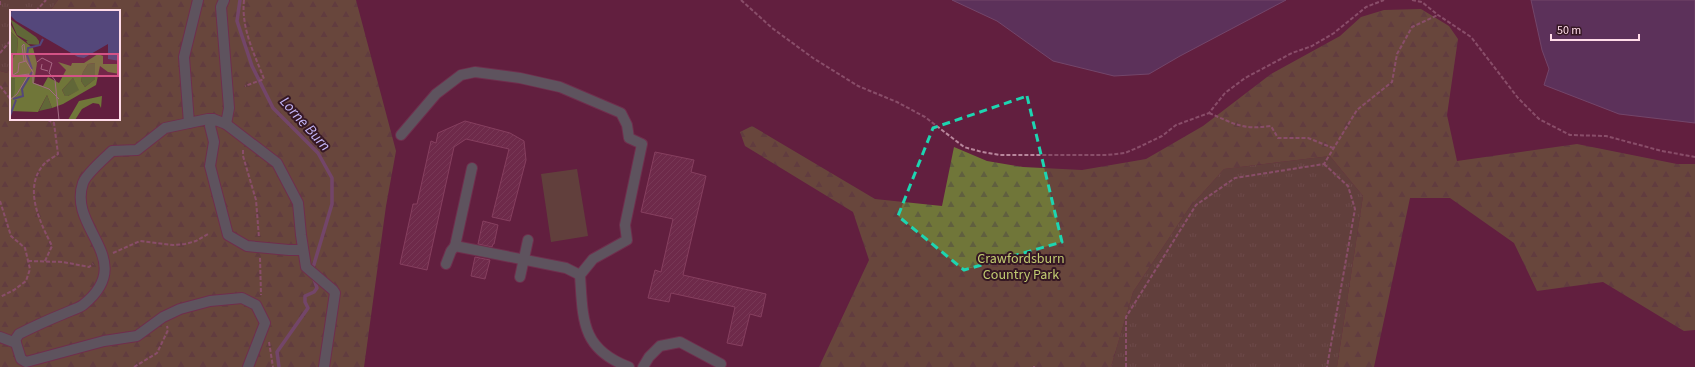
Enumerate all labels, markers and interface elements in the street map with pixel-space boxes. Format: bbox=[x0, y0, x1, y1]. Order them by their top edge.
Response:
inset map bbox=[10, 10, 120, 120]
scale bar bbox=[1551, 16, 1639, 42]
text: 50 m bbox=[1557, 22, 1581, 39]
water label: Lorne Burn bbox=[275, 92, 335, 156]
park label: Crawfordsburn Country Park bbox=[977, 249, 1065, 285]

